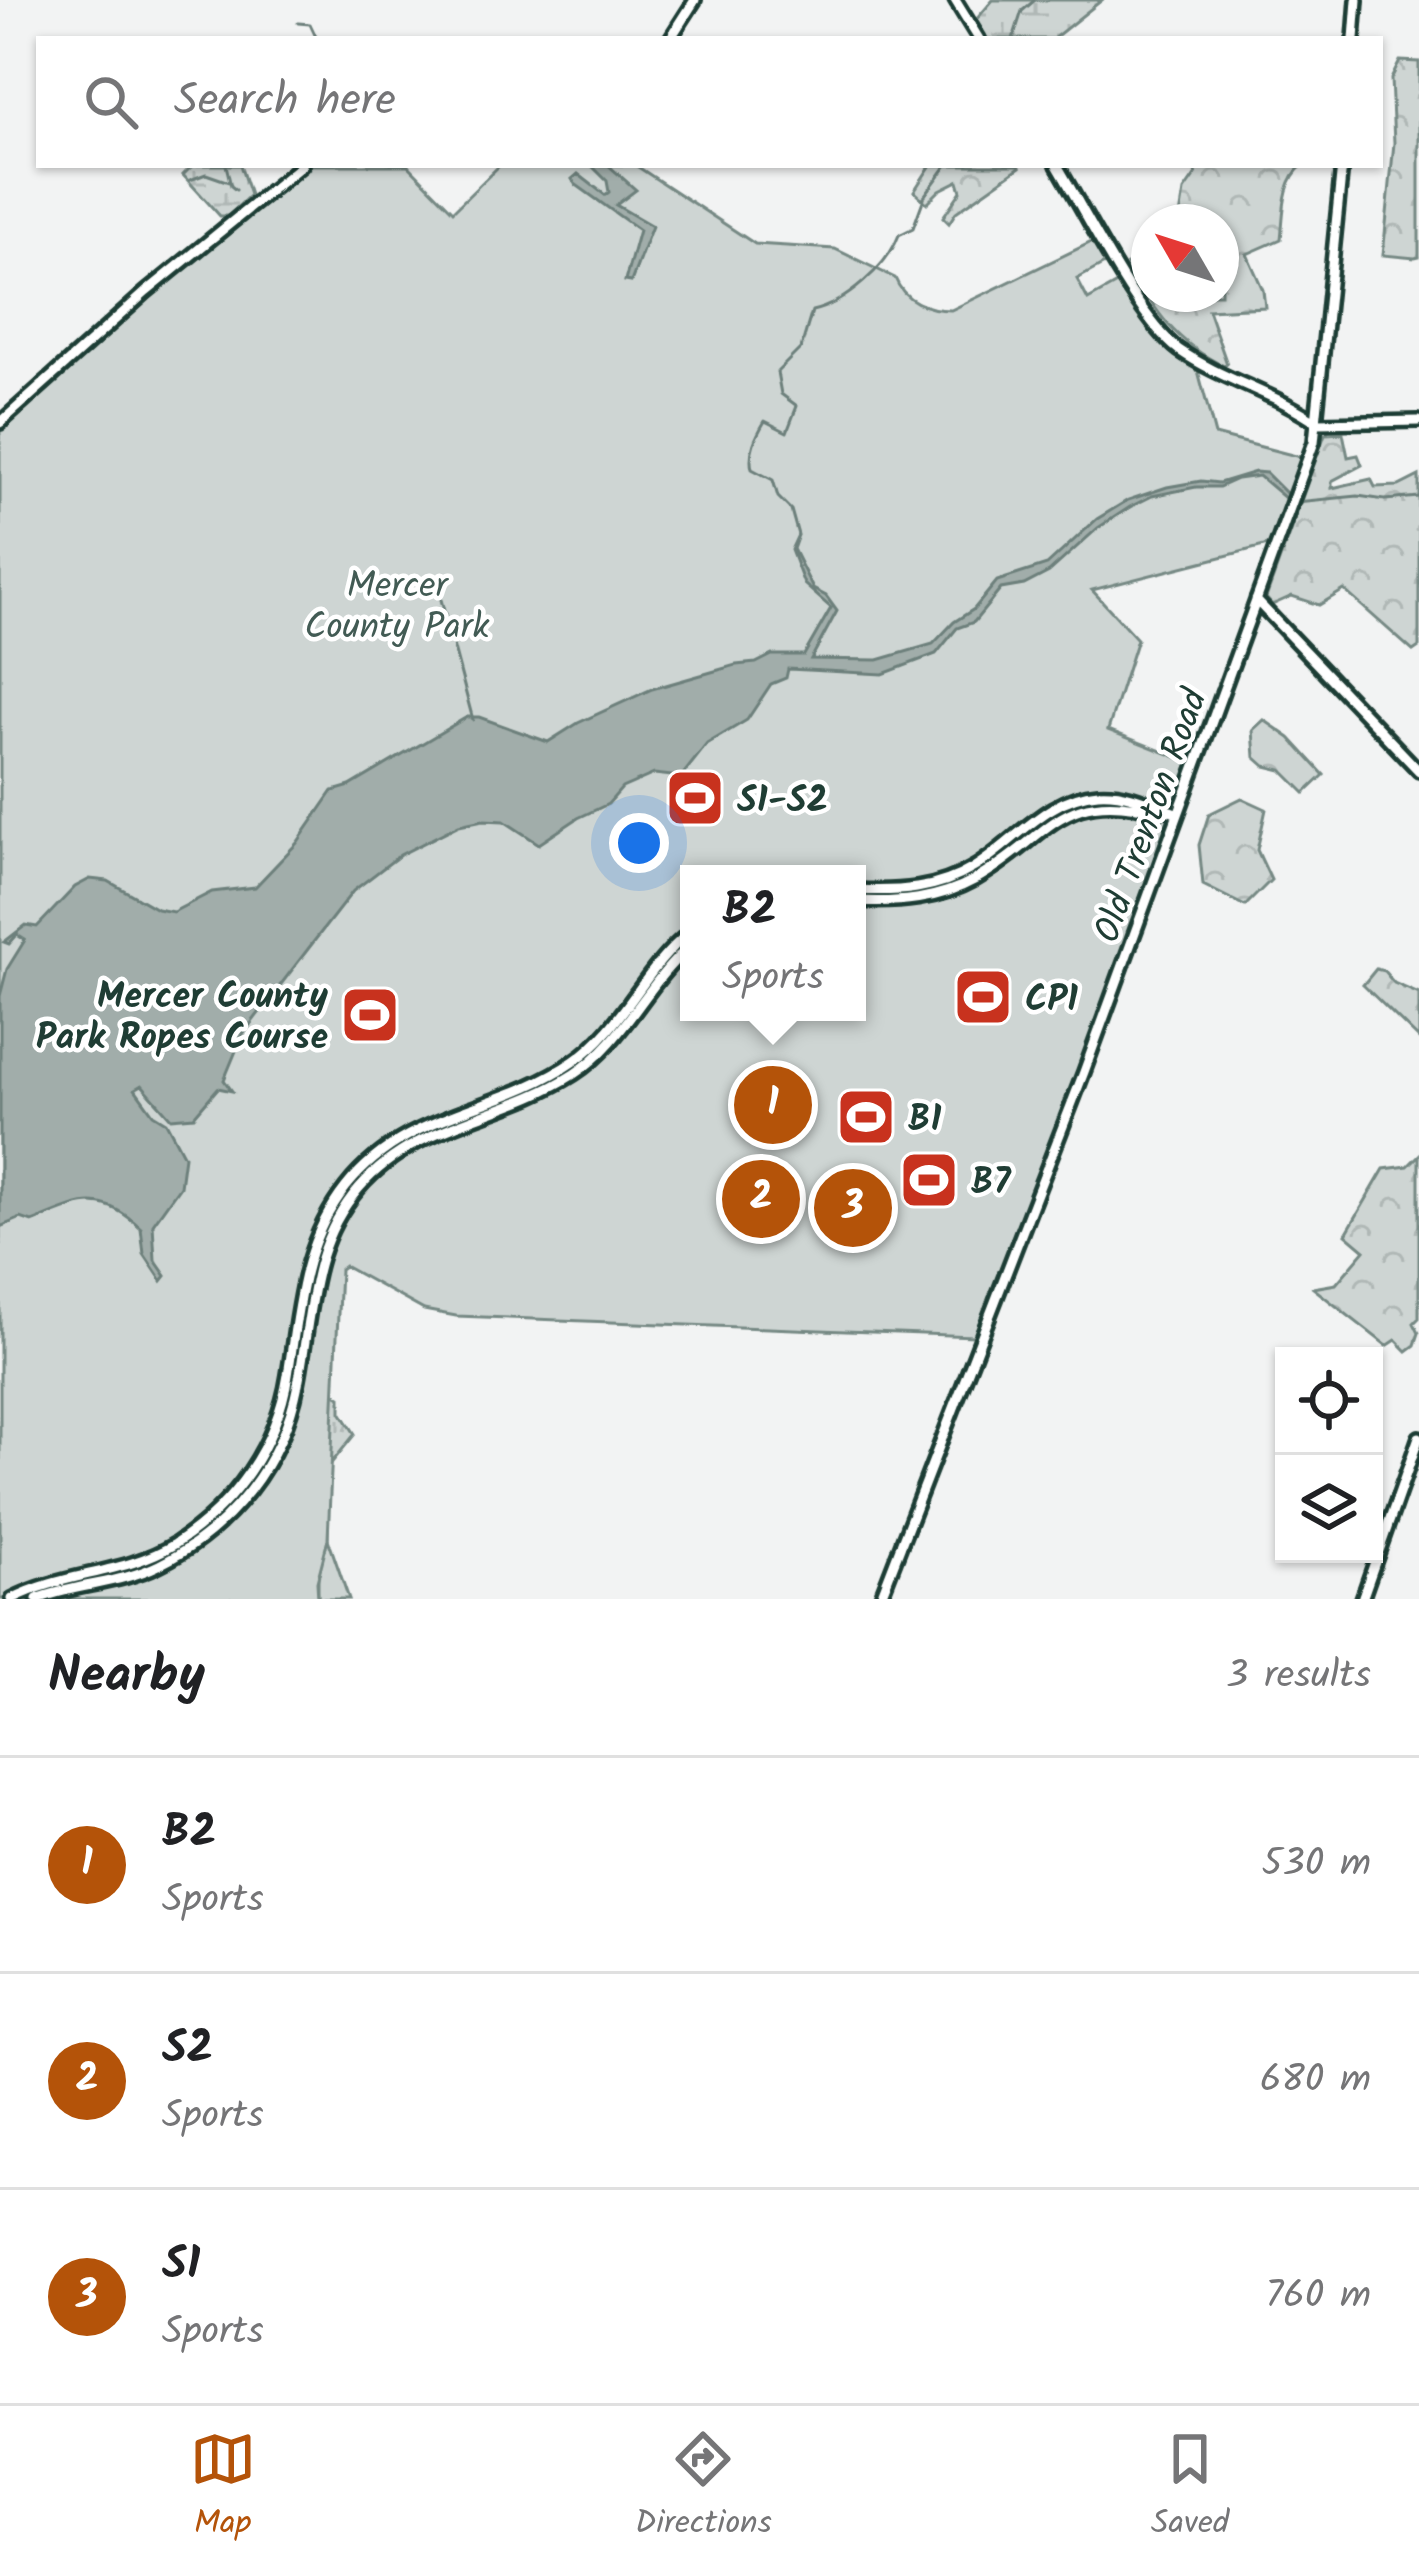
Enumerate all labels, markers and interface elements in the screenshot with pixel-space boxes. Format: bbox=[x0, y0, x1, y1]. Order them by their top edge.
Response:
search box bbox=[36, 36, 1383, 168]
text: Search here bbox=[174, 66, 396, 138]
icon: search bbox=[78, 69, 144, 135]
north arrow bbox=[1131, 204, 1239, 312]
park label: Mercer County Park bbox=[305, 559, 491, 657]
street label: Old Trenton Road bbox=[1080, 681, 1225, 951]
sports icon: S1-S2 bbox=[664, 767, 726, 829]
place label: S1-S2 bbox=[737, 773, 828, 830]
your location bbox=[609, 813, 669, 873]
popup bbox=[680, 865, 866, 1021]
text: B2 bbox=[722, 876, 777, 948]
text: Sports bbox=[722, 948, 824, 1010]
sports icon: CP1 bbox=[952, 966, 1014, 1028]
place label: Mercer County Park Ropes Course bbox=[36, 969, 328, 1067]
place label: CP1 bbox=[1025, 972, 1078, 1029]
sports icon: Mercer County Park Ropes Course bbox=[339, 984, 401, 1046]
pin: 1 bbox=[734, 1060, 812, 1150]
sports icon: B1 bbox=[835, 1086, 897, 1148]
place label: B1 bbox=[908, 1092, 941, 1149]
sports icon: B7 bbox=[898, 1149, 960, 1211]
pin: 2 bbox=[722, 1154, 800, 1244]
place label: B7 bbox=[971, 1155, 1011, 1212]
pin: 3 bbox=[814, 1163, 892, 1253]
map controls bbox=[1275, 1347, 1383, 1563]
button: locate bbox=[1275, 1347, 1383, 1455]
button: layers bbox=[1275, 1455, 1383, 1563]
text: Nearby bbox=[48, 1637, 205, 1718]
text: 3 results bbox=[1226, 1646, 1371, 1708]
text: B2 bbox=[162, 1798, 216, 1870]
text: 1 bbox=[81, 1834, 93, 1896]
text: 530 m bbox=[1262, 1834, 1371, 1896]
text: Sports bbox=[162, 1870, 264, 1932]
text: S2 bbox=[162, 2014, 213, 2086]
text: 2 bbox=[76, 2050, 98, 2112]
text: 680 m bbox=[1260, 2050, 1371, 2112]
text: Sports bbox=[162, 2086, 264, 2148]
text: S1 bbox=[162, 2230, 200, 2302]
text: 3 bbox=[76, 2266, 98, 2328]
text: 760 m bbox=[1265, 2266, 1371, 2328]
text: Sports bbox=[162, 2302, 264, 2364]
tab: Map bbox=[190, 2426, 256, 2551]
tab: Directions bbox=[635, 2426, 772, 2551]
tab: Saved bbox=[1151, 2426, 1229, 2551]

